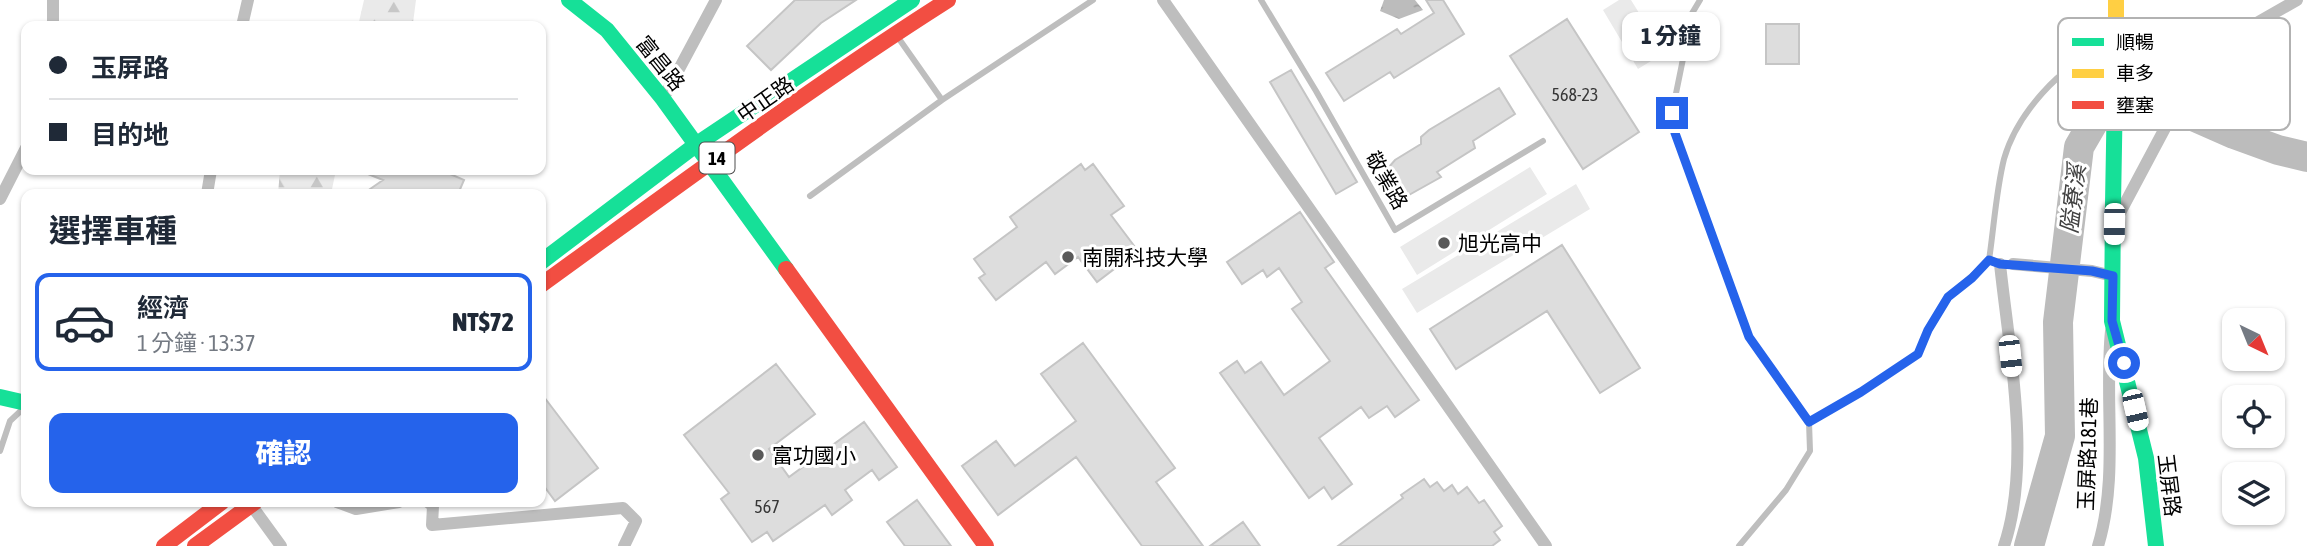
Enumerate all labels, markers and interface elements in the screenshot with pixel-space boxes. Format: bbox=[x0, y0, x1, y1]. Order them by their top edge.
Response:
callout: 1 分鐘 bbox=[1623, 11, 1721, 60]
legend bbox=[2058, 18, 2290, 130]
text: 1 分鐘 bbox=[1641, 23, 1701, 49]
street label: 富昌路 bbox=[632, 31, 690, 95]
text: 順暢 bbox=[2116, 31, 2154, 53]
text: 玉屏路 bbox=[91, 53, 169, 83]
text: 車多 bbox=[2116, 62, 2154, 84]
street label: 中正路 bbox=[732, 71, 798, 127]
house number: 568-23 bbox=[1552, 84, 1598, 105]
text: 壅塞 bbox=[2116, 94, 2154, 116]
route end bbox=[1656, 97, 1688, 129]
text: 目的地 bbox=[91, 120, 169, 150]
road number: 14 bbox=[700, 142, 734, 174]
street label: 敬業路 bbox=[1361, 147, 1413, 213]
water label: 隘寮溪 bbox=[2056, 160, 2090, 235]
car bbox=[2104, 203, 2125, 245]
text: 選擇車種 bbox=[49, 212, 177, 249]
place label: 旭光高中 bbox=[1458, 231, 1542, 255]
marker: 旭光高中 bbox=[1436, 235, 1452, 251]
place label: 南開科技大學 bbox=[1082, 245, 1208, 269]
marker: 南開科技大學 bbox=[1060, 249, 1076, 265]
icon: car bbox=[53, 291, 116, 354]
text: 經濟 bbox=[137, 293, 189, 323]
text: NT$72 bbox=[452, 307, 514, 337]
north arrow bbox=[2222, 308, 2286, 371]
map controls bbox=[2222, 308, 2285, 525]
text: 1 分鐘 · 13:37 bbox=[137, 330, 256, 356]
car bbox=[1998, 334, 2023, 378]
route start bbox=[2108, 347, 2140, 379]
button: locate bbox=[2222, 385, 2285, 448]
car bbox=[2121, 387, 2150, 433]
street label: 玉屏路181巷 bbox=[2073, 397, 2101, 511]
button: 確認 bbox=[49, 413, 518, 493]
place label: 富功國小 bbox=[772, 443, 856, 467]
marker: 富功國小 bbox=[750, 447, 766, 463]
street label: 玉屏路 bbox=[2154, 452, 2186, 518]
button: layers bbox=[2222, 462, 2285, 525]
house number: 567 bbox=[754, 496, 780, 517]

